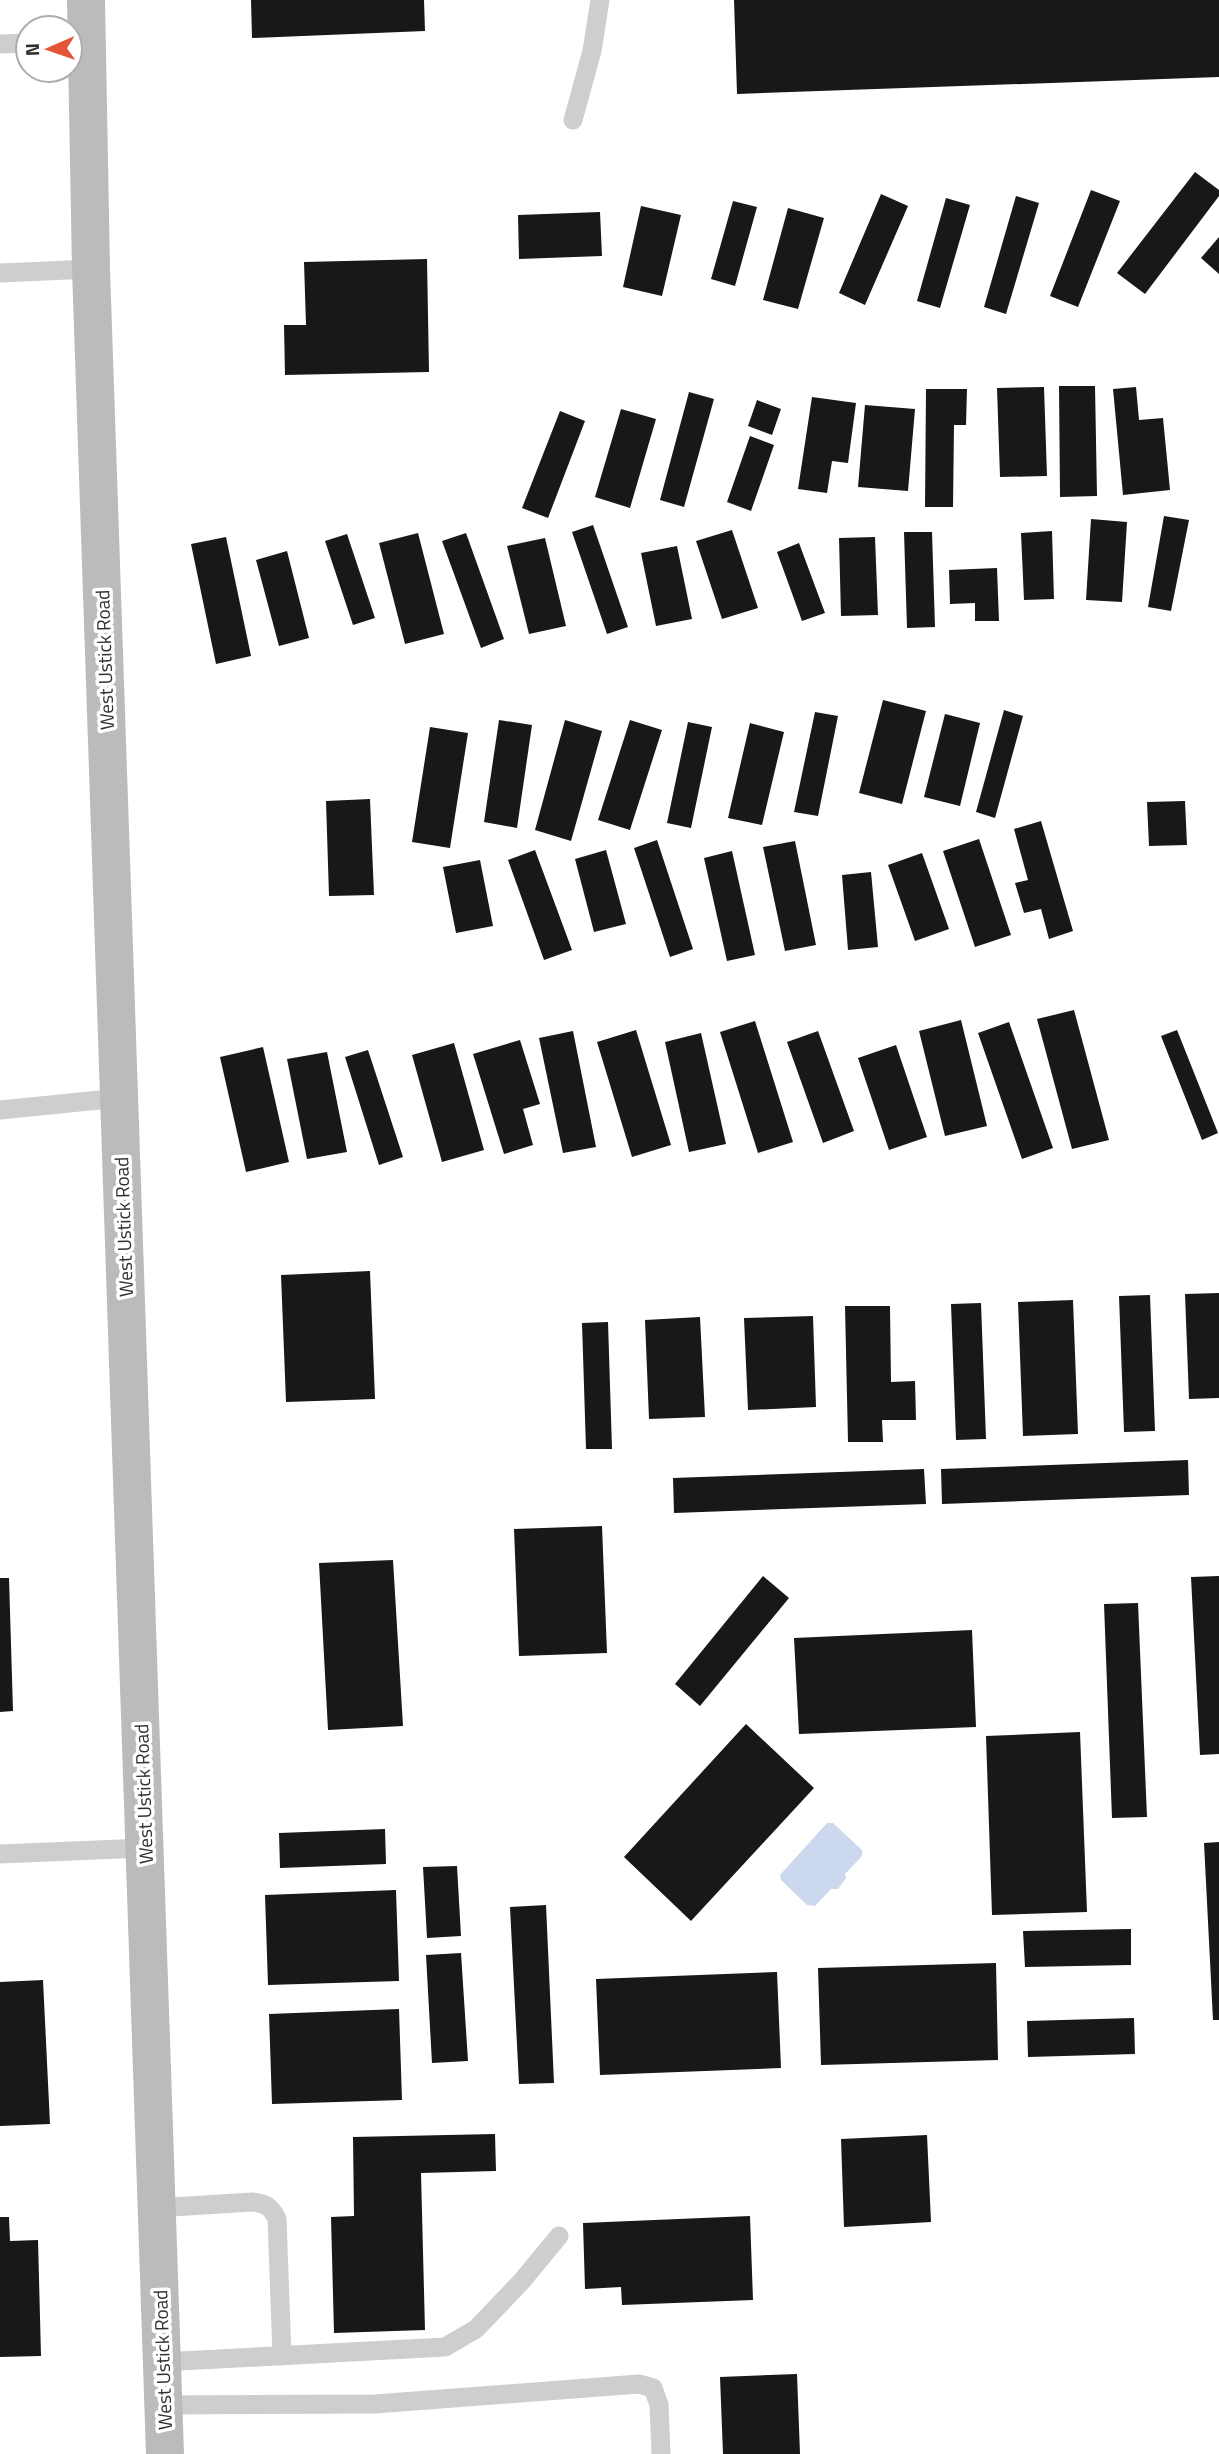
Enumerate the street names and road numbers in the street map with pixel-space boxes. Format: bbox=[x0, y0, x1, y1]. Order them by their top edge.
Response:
street label: West Ustick Road bbox=[87, 589, 121, 731]
street label: West Ustick Road bbox=[106, 1156, 140, 1298]
street label: West Ustick Road bbox=[126, 1723, 160, 1865]
street label: West Ustick Road bbox=[145, 2289, 179, 2431]

